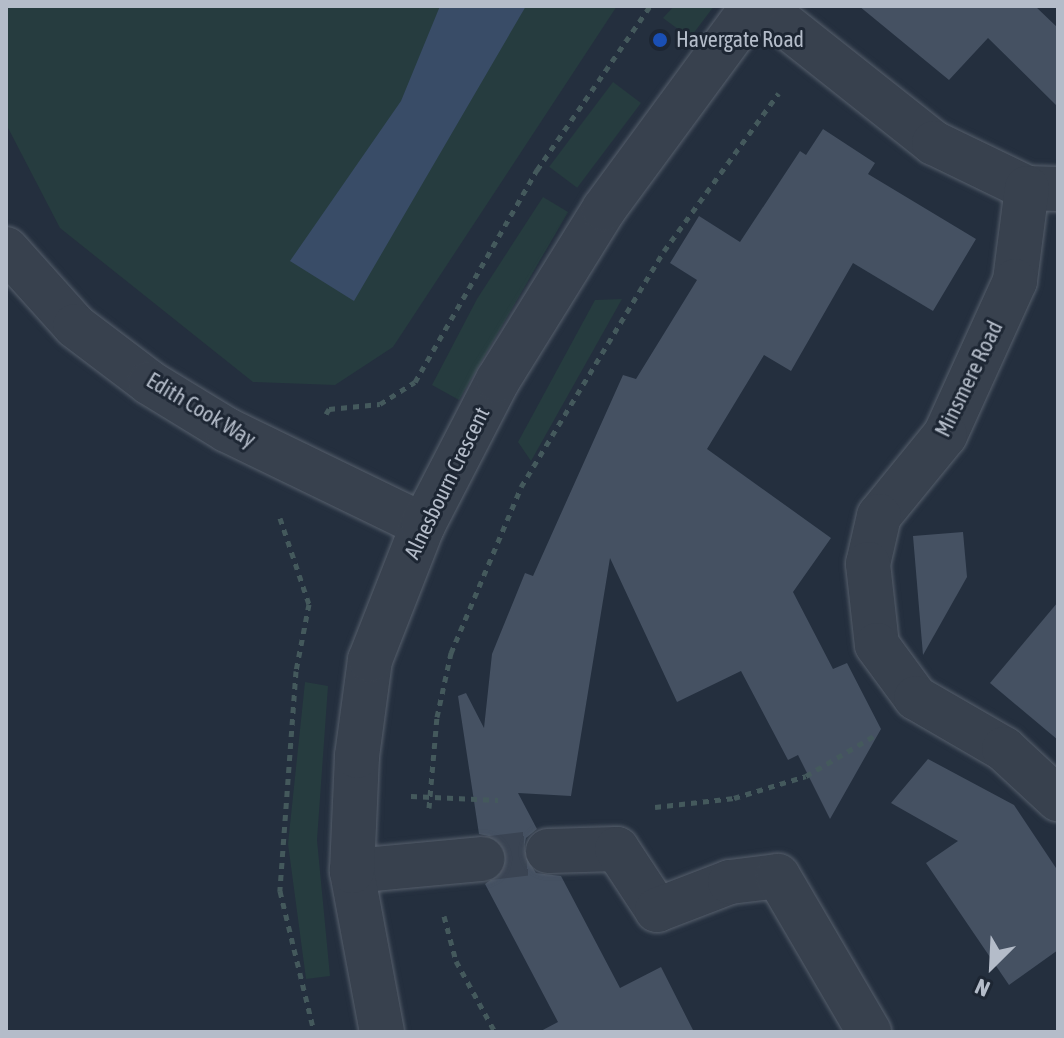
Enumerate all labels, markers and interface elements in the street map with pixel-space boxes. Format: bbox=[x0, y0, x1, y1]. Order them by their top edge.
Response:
place label: Havergate Road bbox=[676, 27, 804, 53]
marker: Havergate Road bbox=[651, 31, 669, 49]
street label: Minsmere Road bbox=[930, 317, 1008, 441]
street label: Edith Cook Way bbox=[142, 367, 260, 453]
street label: Alnesbourn Crescent bbox=[399, 403, 495, 563]
north arrow bbox=[952, 926, 1032, 1006]
text: N bbox=[971, 973, 993, 1002]

